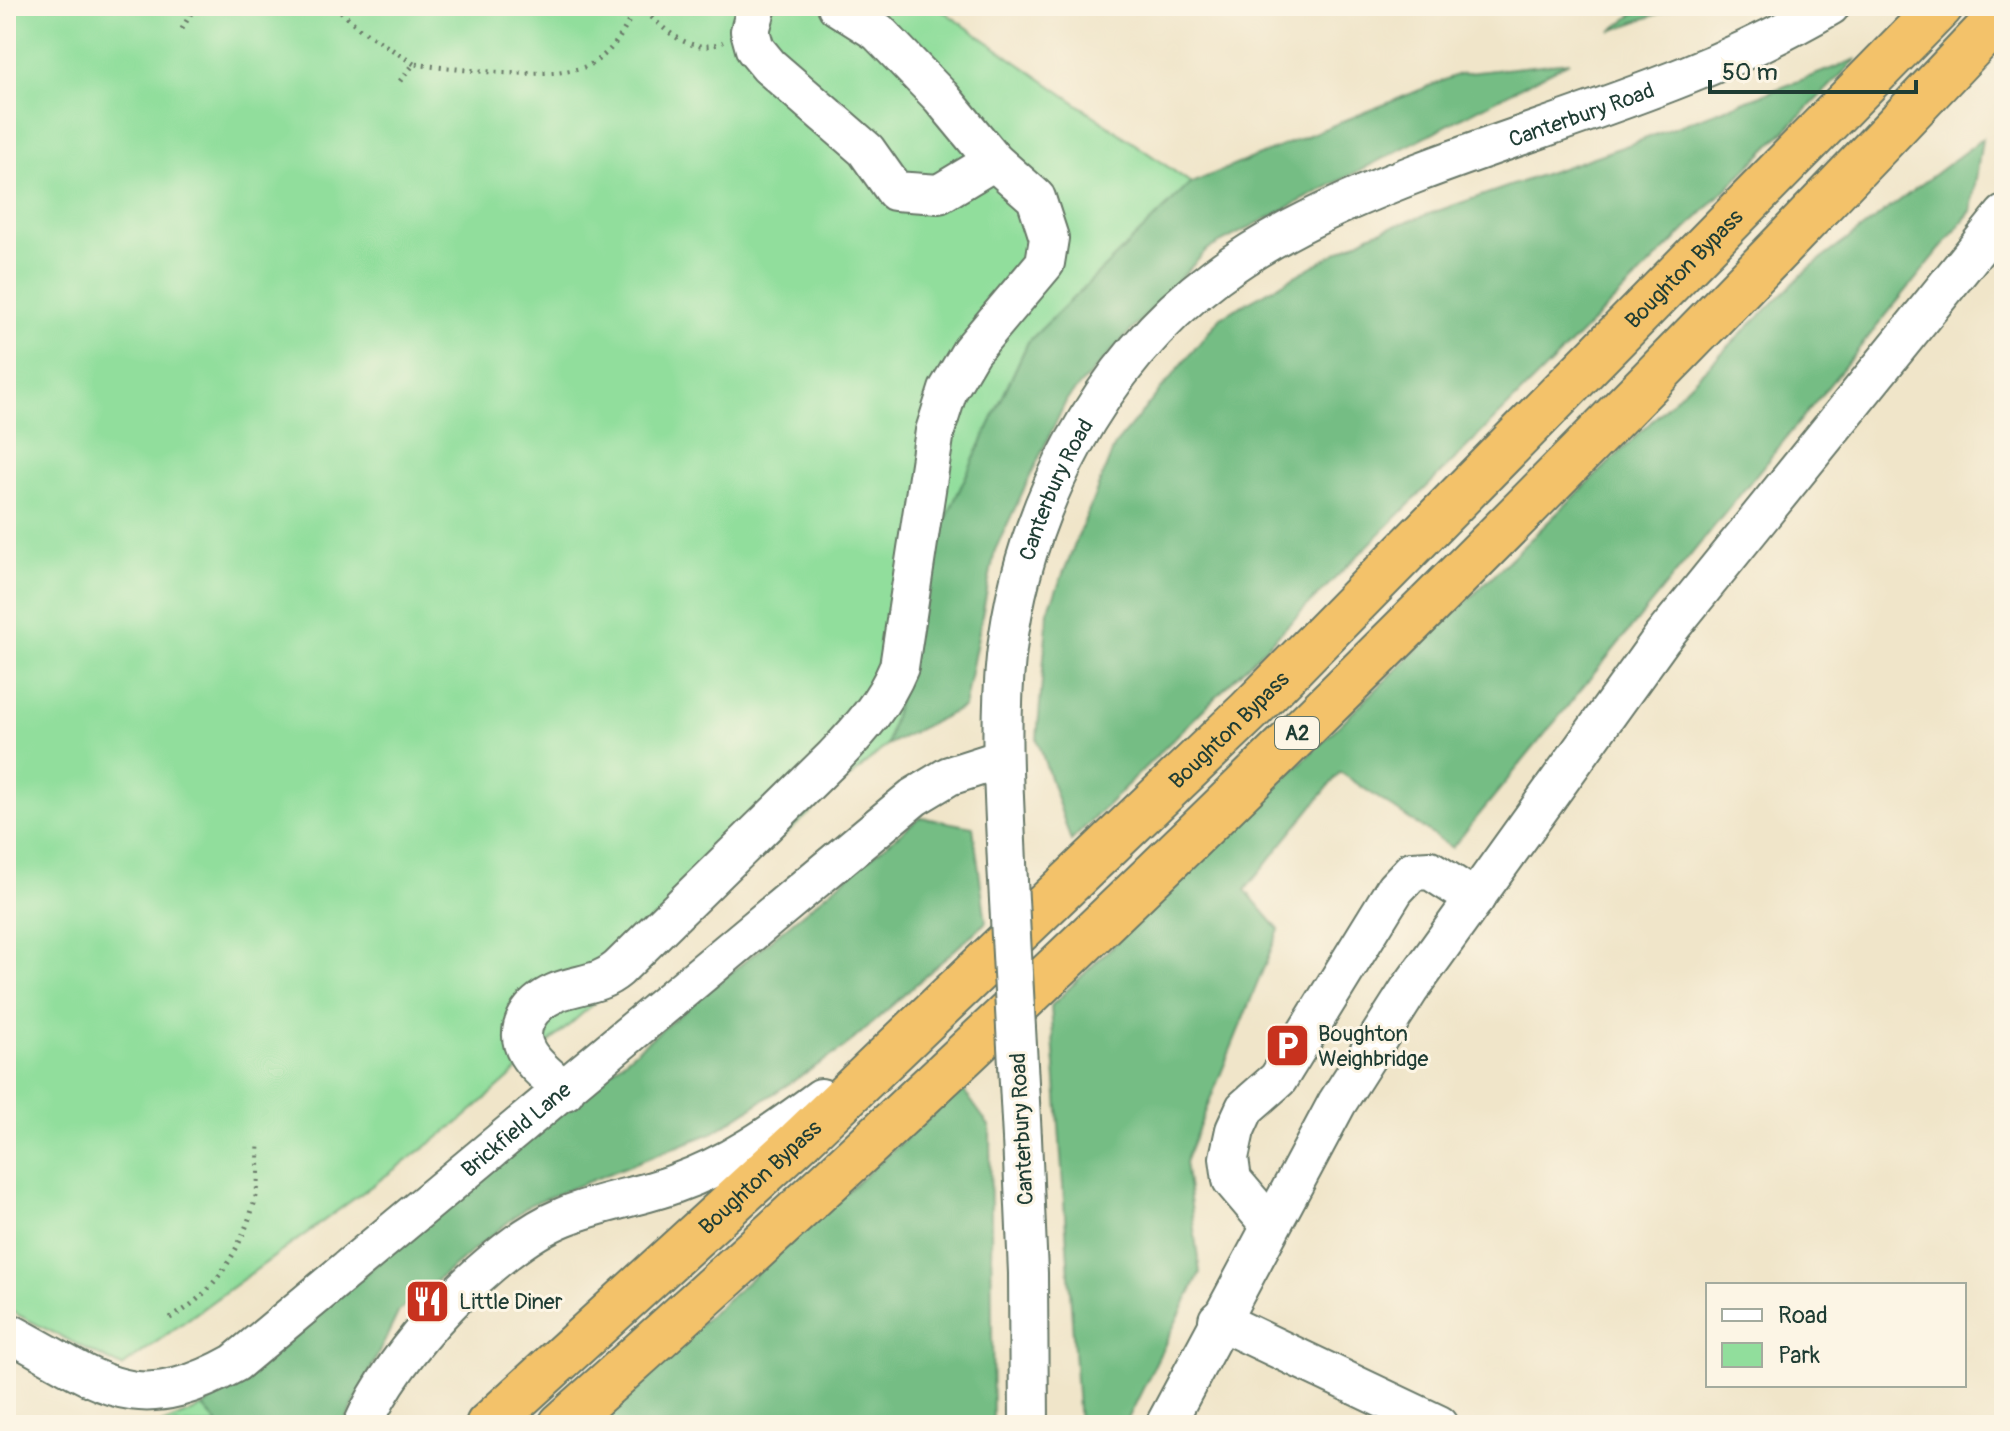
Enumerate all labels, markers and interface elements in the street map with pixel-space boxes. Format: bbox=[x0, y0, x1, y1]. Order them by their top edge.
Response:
scale bar bbox=[1710, 44, 1916, 94]
text: 50 m bbox=[1722, 58, 1778, 87]
street label: Canterbury Road bbox=[1505, 76, 1658, 154]
street label: Boughton Bypass bbox=[1619, 203, 1749, 335]
street label: Canterbury Road bbox=[1013, 414, 1100, 564]
street label: Boughton Bypass bbox=[1163, 665, 1295, 795]
road number: A2 bbox=[1275, 717, 1319, 749]
place label: Boughton Weighbridge bbox=[1318, 1020, 1428, 1073]
parking icon: Boughton Weighbridge bbox=[1263, 1022, 1311, 1070]
street label: Canterbury Road bbox=[1004, 1052, 1040, 1206]
street label: Brickfield Lane bbox=[456, 1076, 577, 1184]
street label: Boughton Bypass bbox=[693, 1114, 828, 1241]
restaurant icon: Little Diner bbox=[404, 1277, 452, 1325]
legend bbox=[1706, 1283, 1966, 1387]
place label: Little Diner bbox=[459, 1288, 563, 1316]
text: Road bbox=[1778, 1301, 1828, 1330]
text: Park bbox=[1778, 1341, 1820, 1370]

